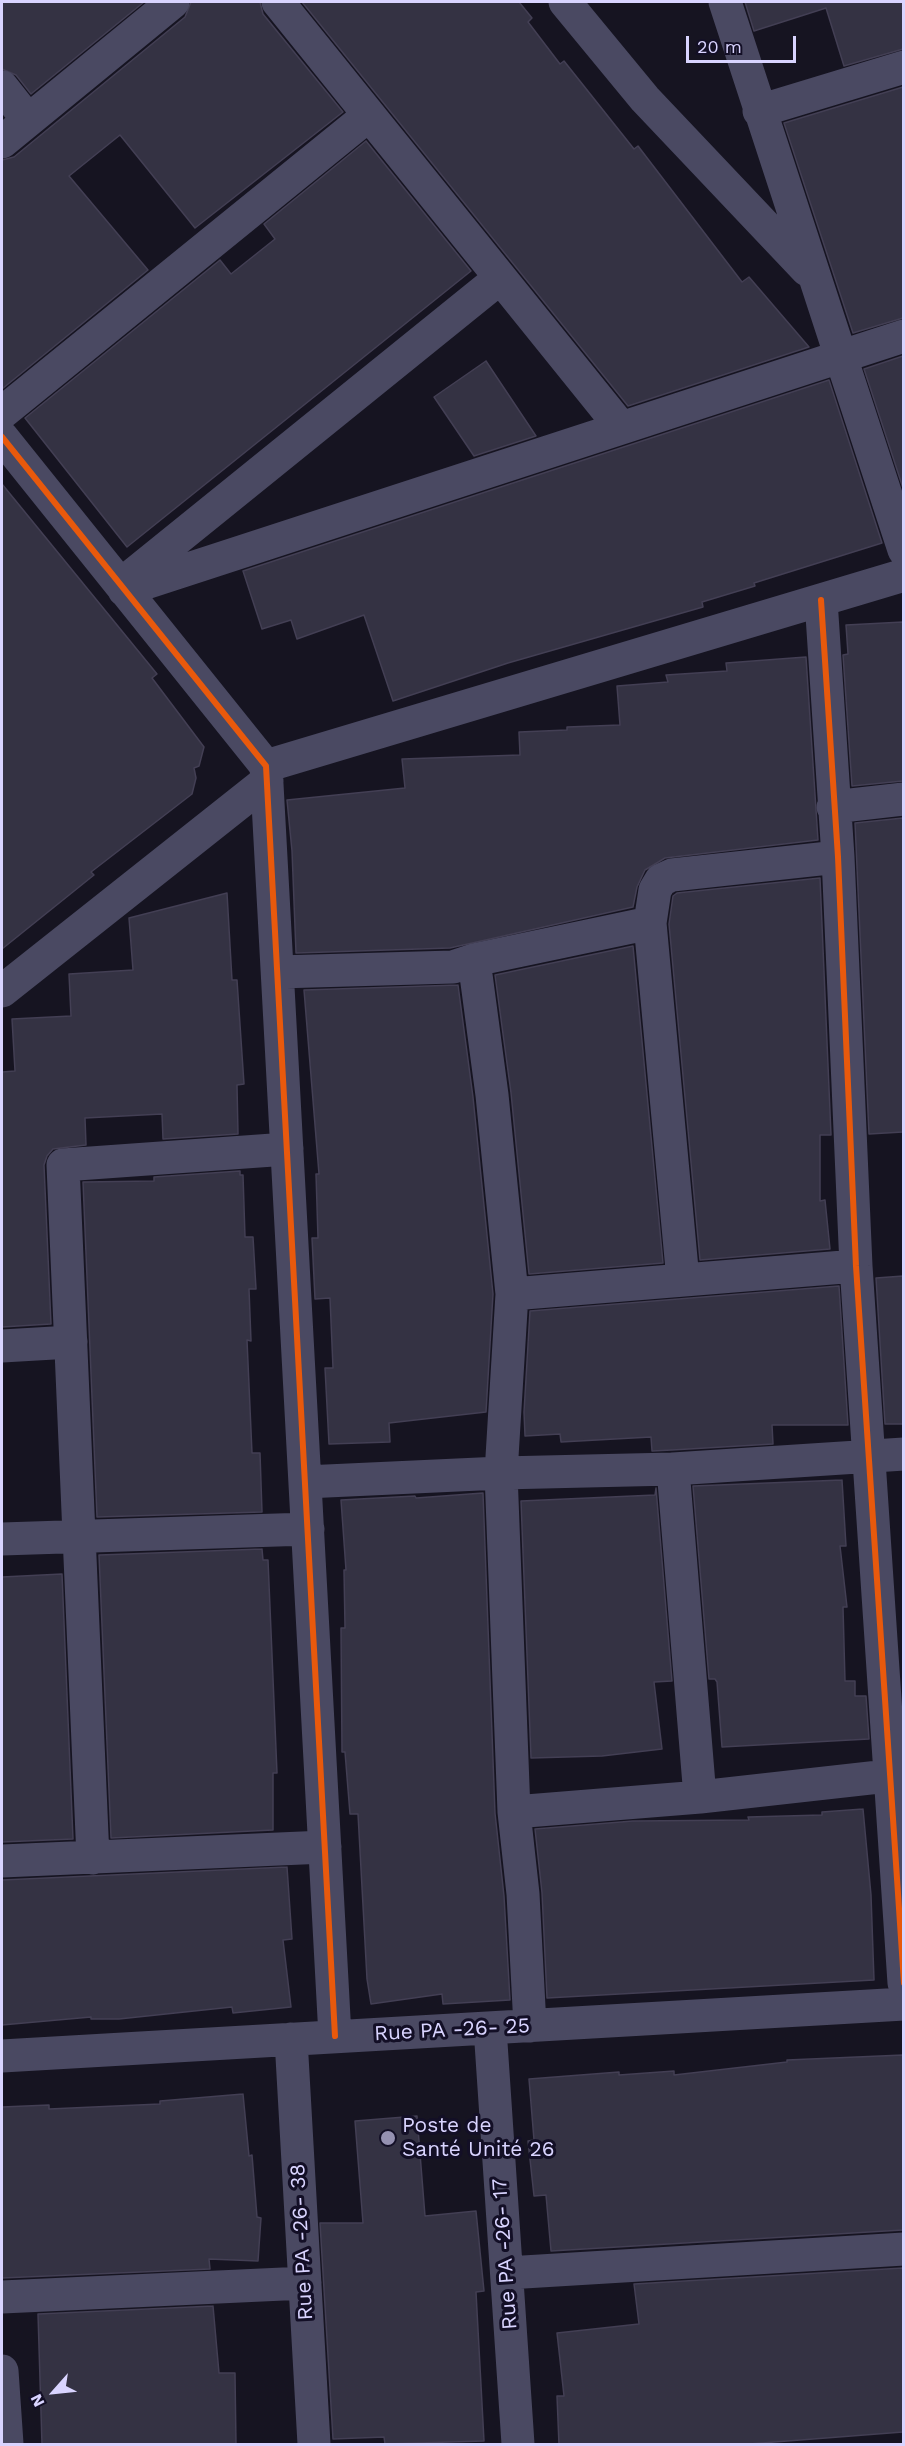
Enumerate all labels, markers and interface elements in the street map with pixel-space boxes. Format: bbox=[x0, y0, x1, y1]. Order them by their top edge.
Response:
scale bar bbox=[689, 24, 798, 62]
text: 20 m bbox=[697, 36, 742, 57]
street label: Rue PA -26- 25 bbox=[373, 2013, 531, 2047]
place label: Poste de Santé Unité 26 bbox=[402, 2113, 555, 2163]
marker: Poste de Santé Unité 26 bbox=[379, 2129, 397, 2147]
street label: Rue PA -26- 38 bbox=[285, 2163, 319, 2321]
street label: Rue PA -26- 17 bbox=[487, 2178, 523, 2330]
north arrow bbox=[24, 2362, 84, 2422]
text: N bbox=[26, 2391, 49, 2410]

